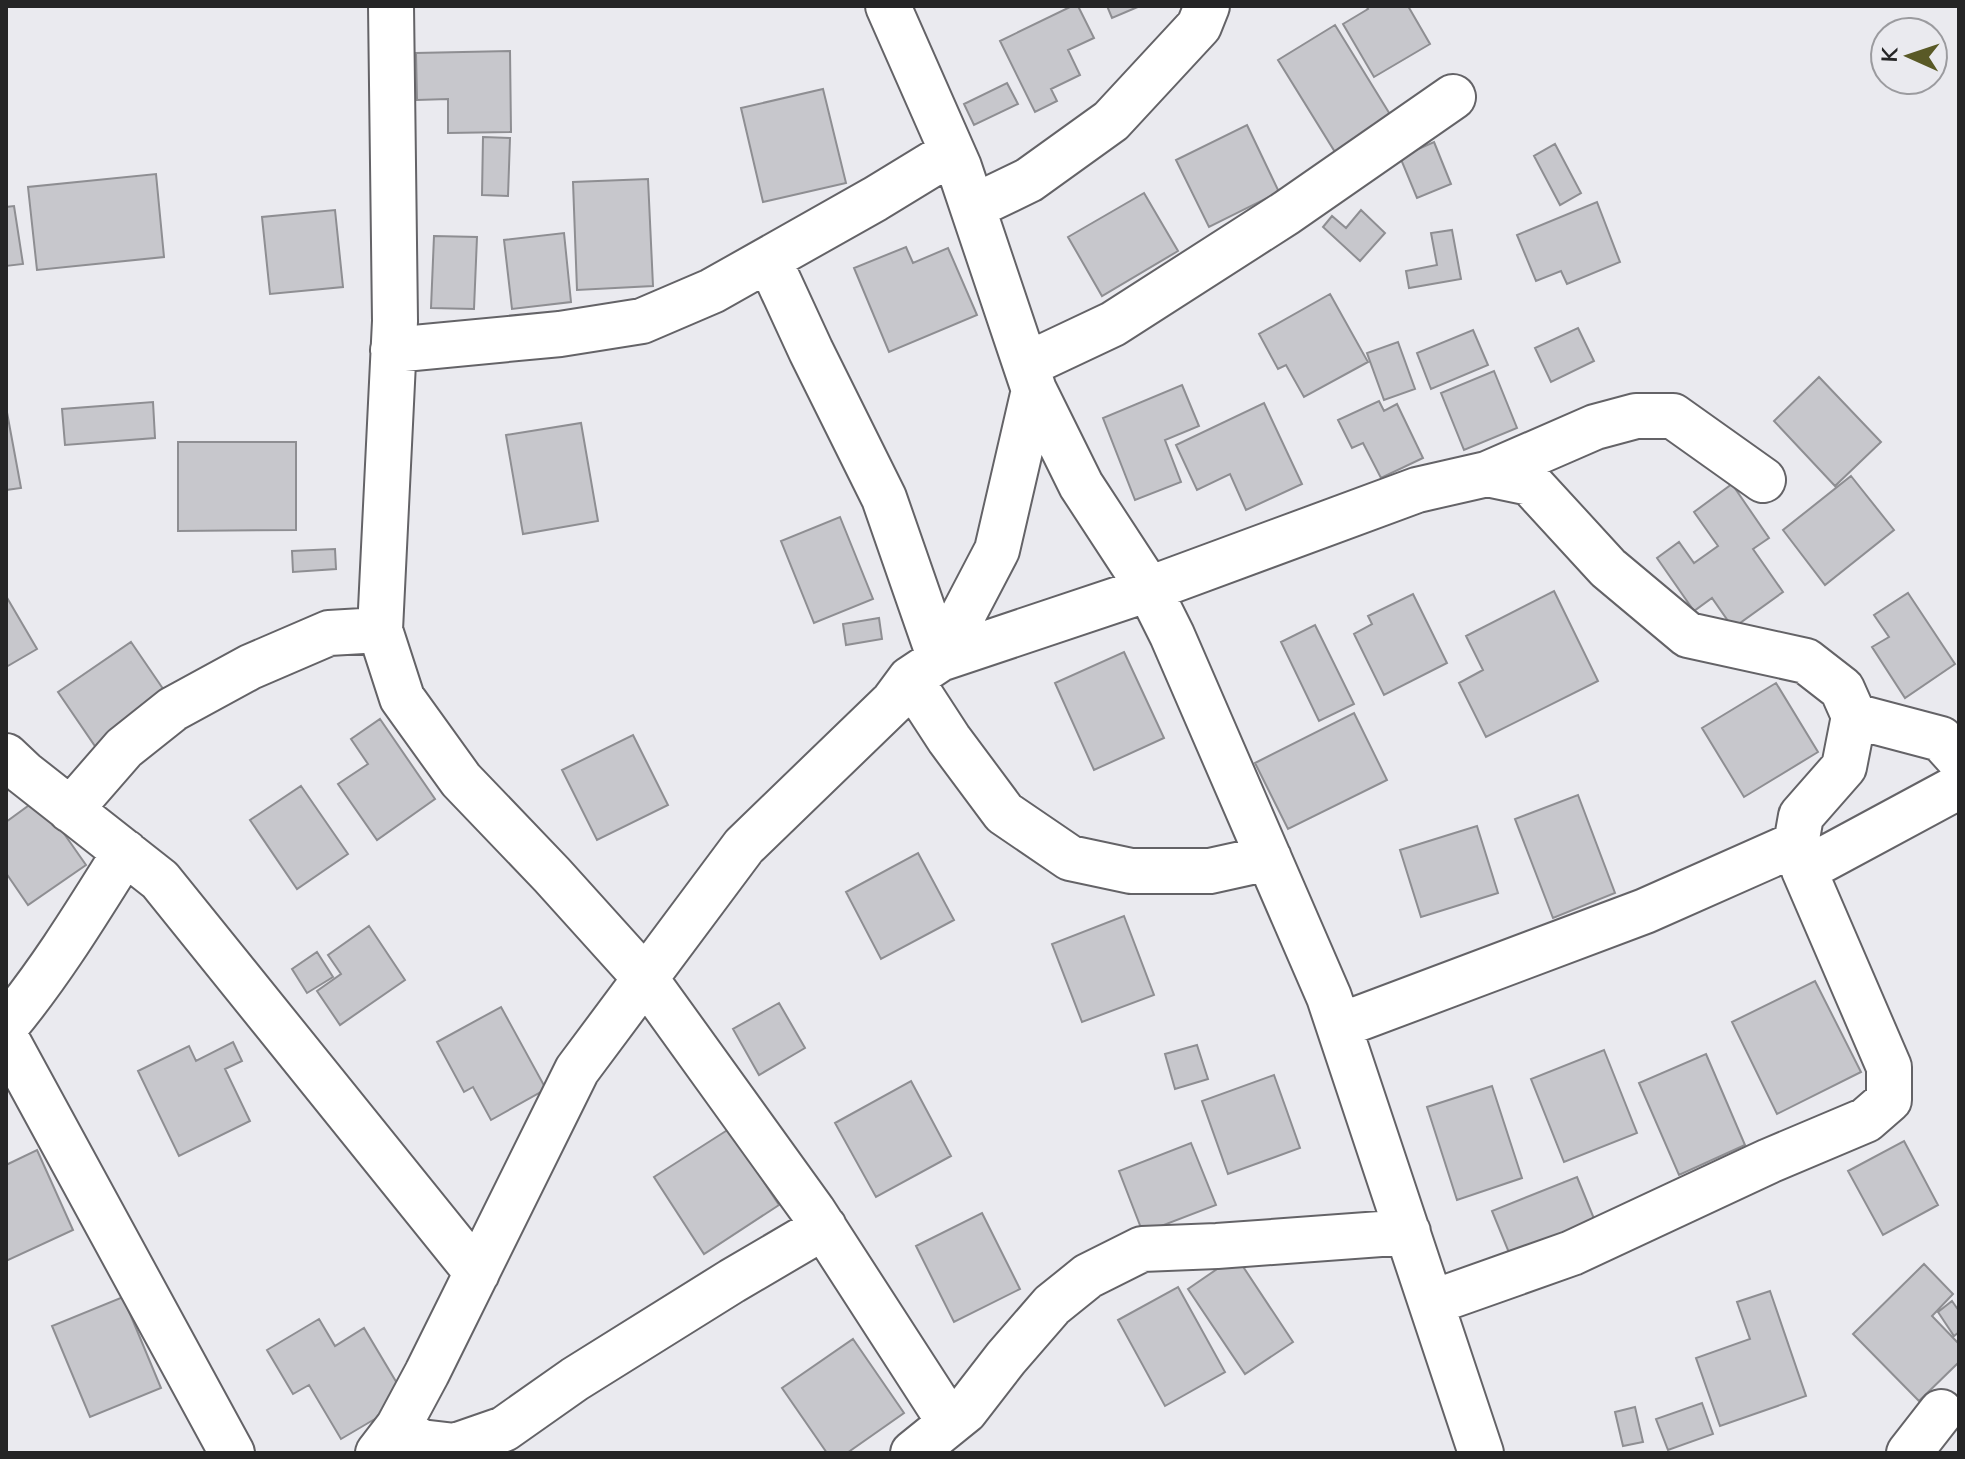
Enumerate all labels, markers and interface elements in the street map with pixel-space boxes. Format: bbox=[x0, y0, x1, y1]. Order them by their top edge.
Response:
north arrow bbox=[1869, 16, 1949, 96]
text: K bbox=[1875, 46, 1905, 63]

